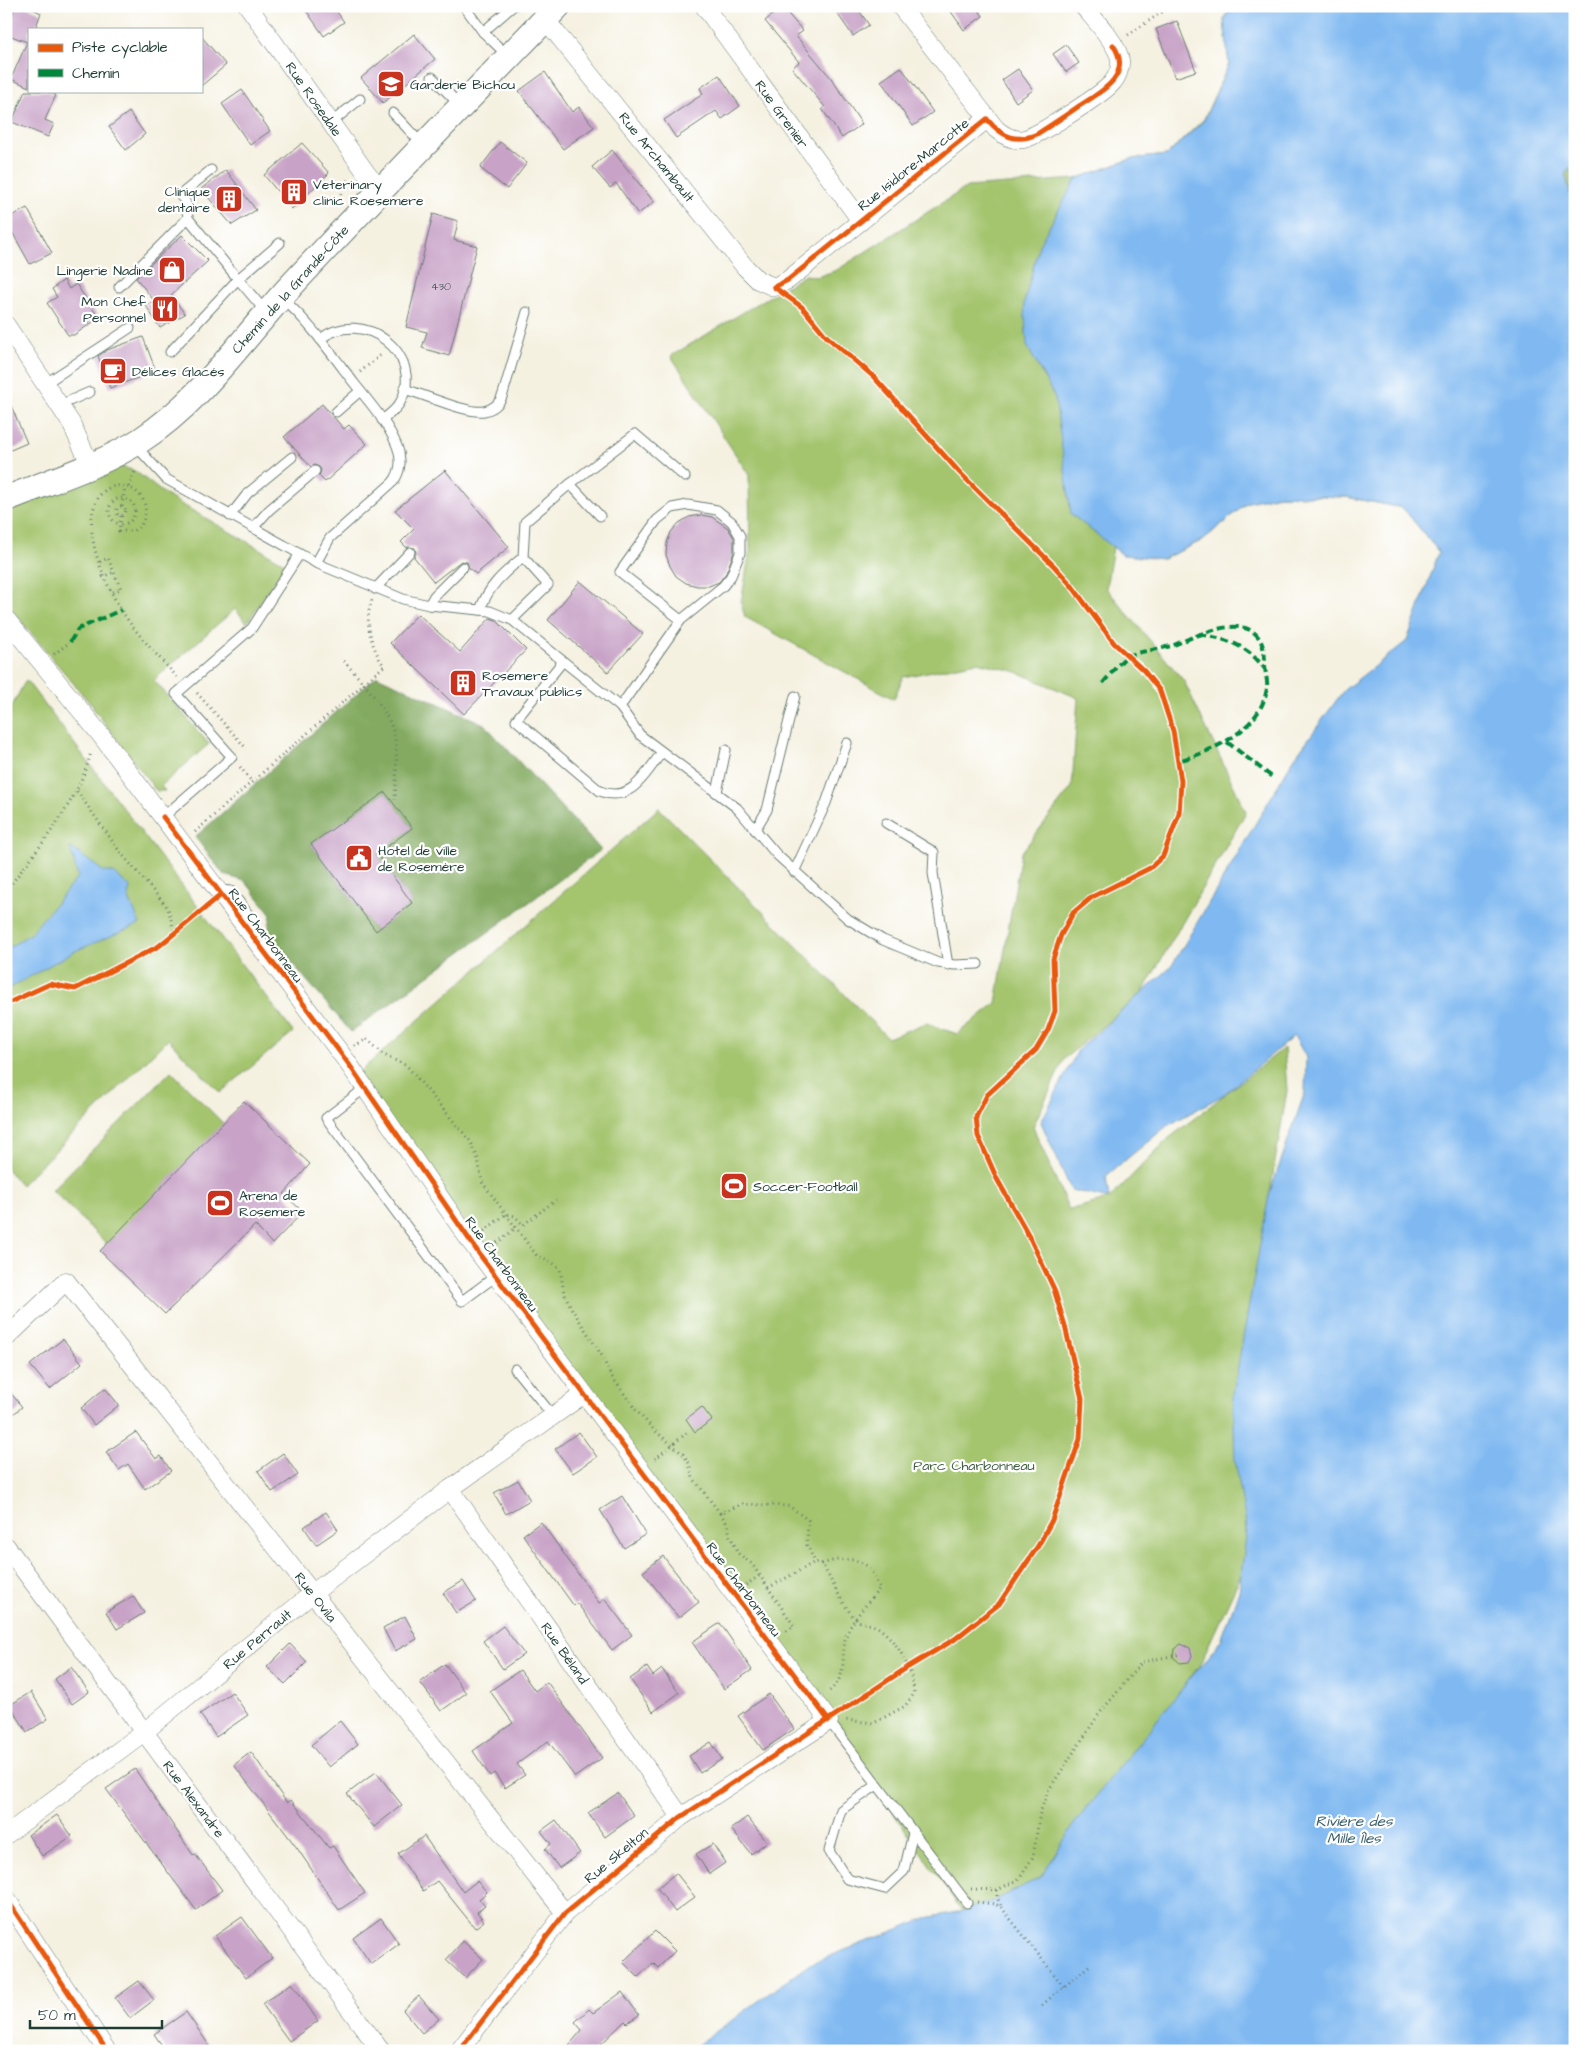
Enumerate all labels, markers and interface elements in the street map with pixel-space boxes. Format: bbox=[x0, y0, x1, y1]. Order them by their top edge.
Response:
legend bbox=[28, 28, 202, 92]
text: Piste cyclable bbox=[72, 37, 168, 59]
street label: Rue Rosedale bbox=[280, 58, 347, 141]
text: Chemin bbox=[72, 63, 120, 84]
school or university icon: Garderie Bichou bbox=[376, 69, 406, 99]
place label: Garderie Bichou bbox=[410, 75, 515, 95]
street label: Rue Grenier bbox=[750, 76, 813, 153]
street label: Rue Archambault bbox=[614, 108, 699, 207]
street label: Rue Isidore-Marcotte bbox=[854, 113, 974, 216]
place label: Veterinary clinic Roesemere bbox=[313, 175, 424, 211]
building icon: Veterinary clinic Roesemere bbox=[279, 177, 309, 207]
place label: Clinique dentaire bbox=[158, 182, 210, 218]
building icon: Clinique dentaire bbox=[214, 184, 244, 214]
street label: Chemin de la Grande-Côte bbox=[227, 221, 354, 358]
shop icon: Lingerie Nadine bbox=[157, 255, 187, 285]
place label: Lingerie Nadine bbox=[57, 261, 153, 281]
house number: 430 bbox=[431, 279, 451, 294]
place label: Mon Chef Personnel bbox=[81, 292, 147, 328]
restaurant icon: Mon Chef Personnel bbox=[150, 294, 180, 324]
cafe icon: Délices Glacés bbox=[98, 356, 128, 386]
place label: Délices Glacés bbox=[132, 362, 225, 382]
place label: Rosemere Travaux publics bbox=[482, 666, 582, 702]
building icon: Rosemere Travaux publics bbox=[448, 668, 478, 698]
place label: Hotel de ville de Rosemère bbox=[378, 841, 465, 877]
public building icon: Hotel de ville de Rosemère bbox=[344, 843, 374, 873]
street label: Rue Charbonneau bbox=[223, 884, 307, 987]
sports icon: Soccer-Football bbox=[719, 1171, 749, 1201]
place label: Soccer-Football bbox=[753, 1177, 858, 1197]
place label: Arena de Rosemere bbox=[239, 1186, 306, 1222]
sports icon: Arena de Rosemere bbox=[205, 1188, 235, 1218]
street label: Rue Charbonneau bbox=[460, 1213, 543, 1316]
park label: Parc Charbonneau bbox=[913, 1456, 1035, 1476]
street label: Rue Charbonneau bbox=[701, 1538, 785, 1641]
street label: Rue Ovila bbox=[289, 1568, 341, 1627]
street label: Rue Perrault bbox=[219, 1605, 297, 1675]
street label: Rue Béland bbox=[536, 1619, 593, 1689]
street label: Rue Alexandre bbox=[157, 1757, 229, 1843]
water label: Rivière des Mille Îles bbox=[1316, 1811, 1394, 1849]
street label: Rue Skelton bbox=[580, 1823, 653, 1889]
scale bar bbox=[30, 1997, 162, 2029]
text: 50 m bbox=[38, 2005, 76, 2026]

